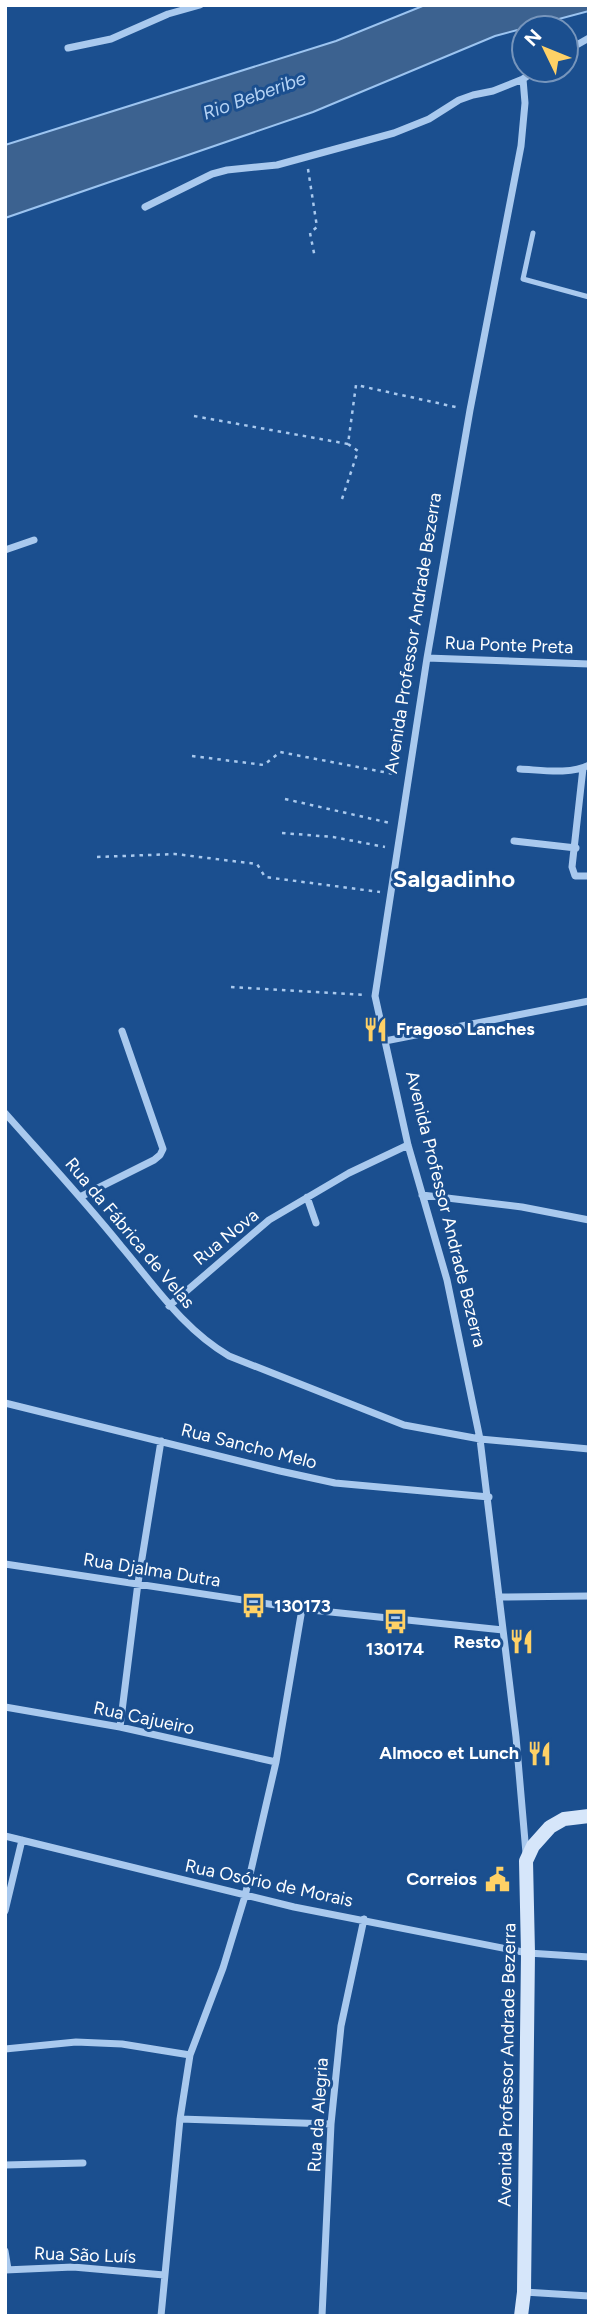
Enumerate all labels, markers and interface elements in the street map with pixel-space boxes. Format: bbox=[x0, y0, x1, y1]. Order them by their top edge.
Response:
north arrow bbox=[510, 14, 580, 84]
text: N bbox=[520, 25, 546, 51]
water label: Rio Beberibe bbox=[199, 66, 309, 125]
street label: Avenida Professor Andrade Bezerra bbox=[380, 491, 446, 775]
street label: Rua Ponte Preta bbox=[444, 632, 574, 658]
district label: Salgadinho bbox=[393, 864, 515, 893]
restaurant icon: Fragoso Lanches bbox=[362, 1015, 390, 1043]
place label: Fragoso Lanches bbox=[396, 1018, 535, 1040]
street label: Avenida Professor Andrade Bezerra bbox=[401, 1069, 491, 1349]
street label: Rua da Fábrica de Velas bbox=[60, 1153, 200, 1313]
street label: Rua Nova bbox=[189, 1204, 263, 1270]
street label: Rua Sancho Melo bbox=[179, 1418, 319, 1474]
street label: Rua Djalma Dutra bbox=[82, 1548, 222, 1592]
bus stop icon: 130173 bbox=[240, 1592, 268, 1620]
place label: 130173 bbox=[274, 1595, 331, 1617]
bus stop icon: 130174 bbox=[381, 1608, 409, 1636]
restaurant icon: Resto bbox=[507, 1628, 535, 1656]
place label: Resto bbox=[453, 1631, 501, 1653]
place label: 130174 bbox=[366, 1638, 424, 1660]
street label: Rua Cajueiro bbox=[92, 1697, 196, 1739]
restaurant icon: Almoco et Lunch bbox=[525, 1739, 553, 1767]
place label: Almoco et Lunch bbox=[379, 1742, 519, 1764]
street label: Rua Osório de Morais bbox=[183, 1854, 355, 1912]
public building icon: Correios bbox=[483, 1865, 511, 1893]
place label: Correios bbox=[406, 1868, 478, 1890]
street label: Avenida Professor Andrade Bezerra bbox=[494, 1923, 520, 2207]
street label: Rua da Alegria bbox=[303, 2057, 333, 2173]
street label: Rua São Luís bbox=[34, 2242, 136, 2268]

